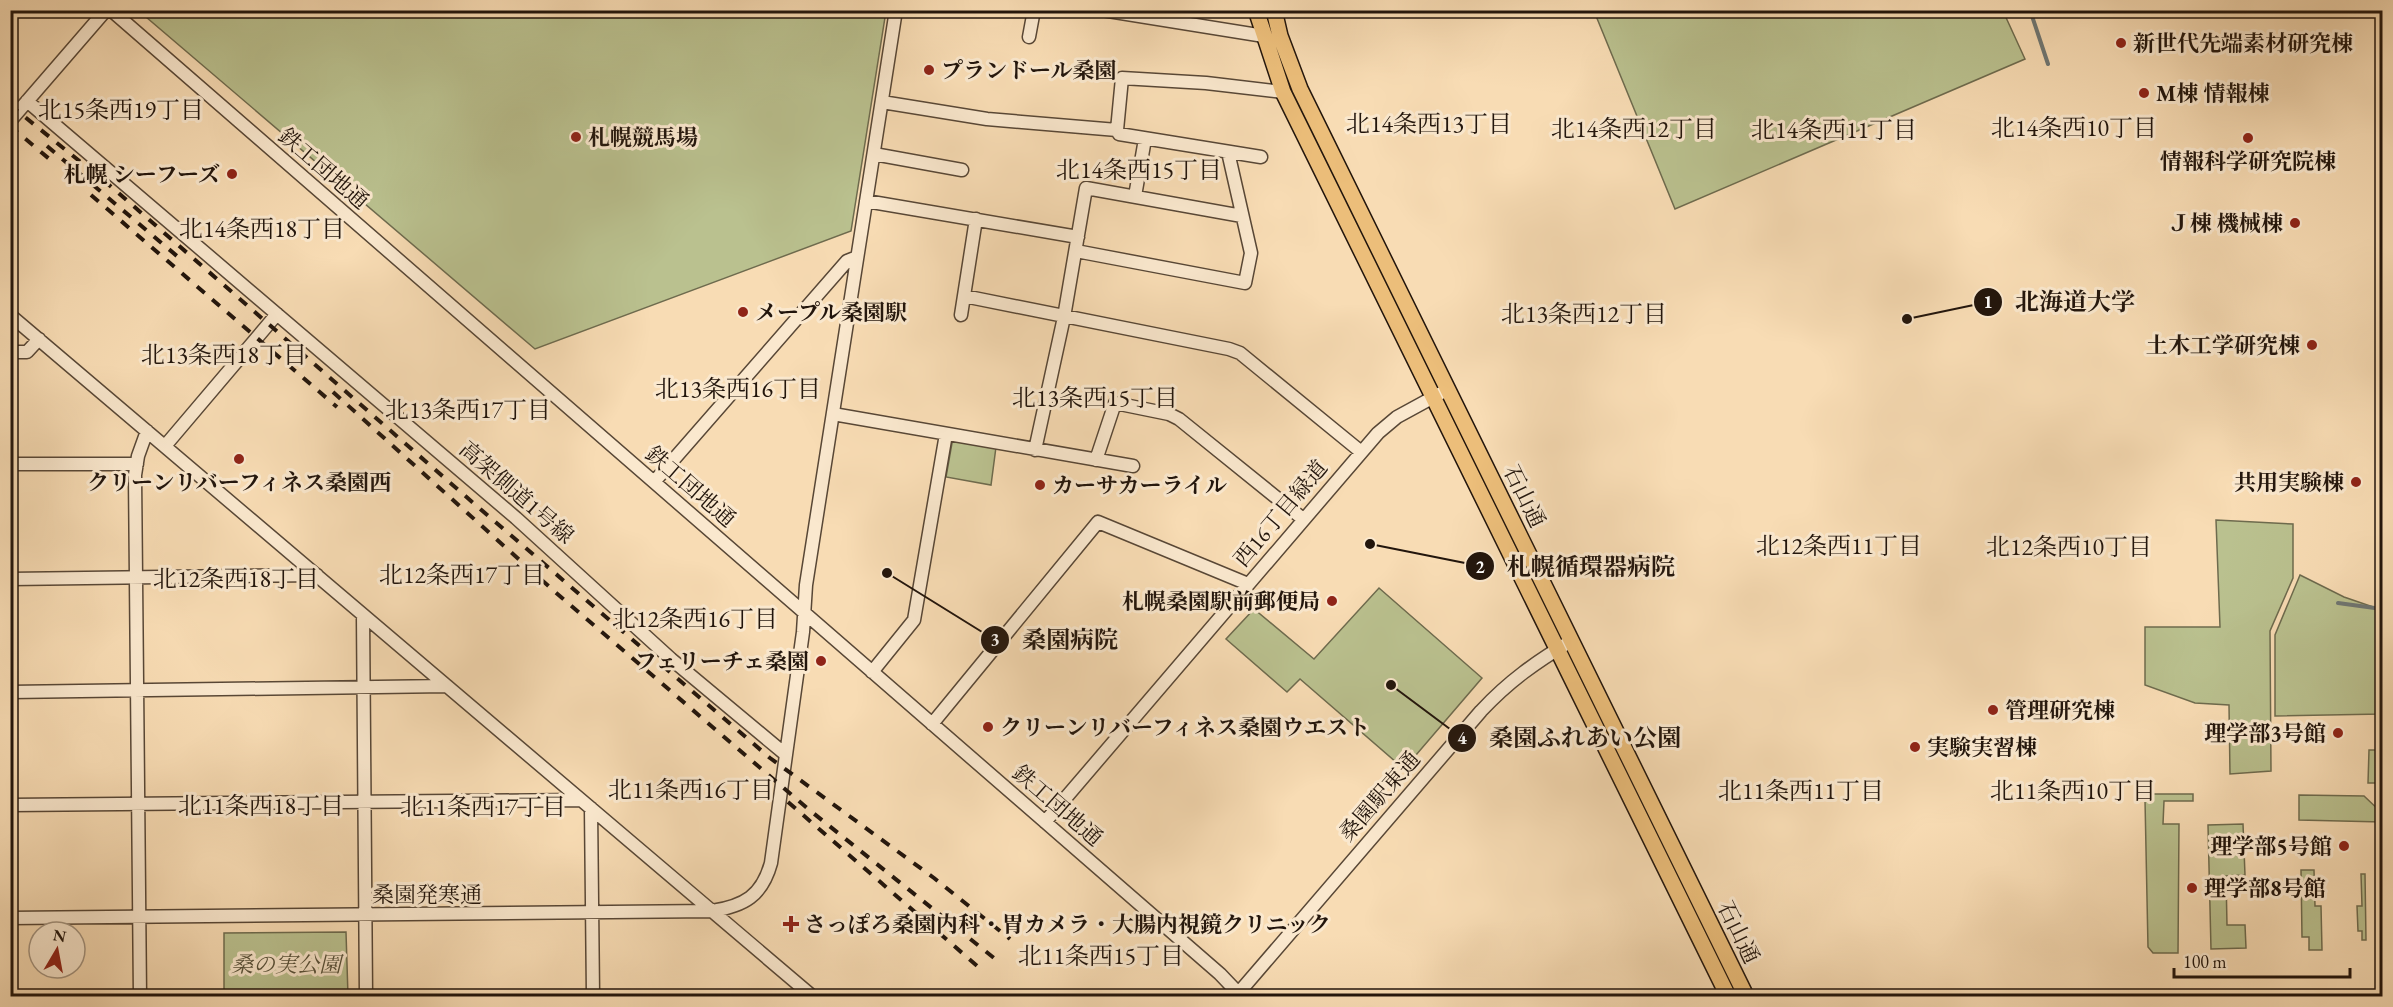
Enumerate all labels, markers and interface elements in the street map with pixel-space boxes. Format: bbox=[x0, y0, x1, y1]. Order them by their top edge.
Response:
place label: 新世代先端素材研究棟 bbox=[2133, 29, 2353, 58]
marker: 新世代先端素材研究棟 bbox=[2114, 36, 2128, 50]
place label: プランドール桑園 bbox=[941, 56, 1117, 85]
marker: プランドール桑園 bbox=[922, 63, 936, 77]
place label: M棟 情報棟 bbox=[2156, 79, 2269, 108]
marker: M棟 情報棟 bbox=[2137, 86, 2151, 100]
district label: 北15条西19丁目 bbox=[38, 94, 204, 125]
district label: 北14条西13丁目 bbox=[1346, 108, 1512, 139]
district label: 北14条西10丁目 bbox=[1991, 112, 2157, 143]
district label: 北14条西12丁目 bbox=[1551, 113, 1717, 144]
district label: 北14条西11丁目 bbox=[1751, 114, 1917, 145]
street label: 鉄工団地通 bbox=[273, 121, 375, 215]
place label: 札幌競馬場 bbox=[588, 123, 698, 152]
marker: 札幌競馬場 bbox=[569, 130, 583, 144]
marker: 情報科学研究院棟 bbox=[2241, 131, 2255, 145]
place label: 情報科学研究院棟 bbox=[2160, 147, 2336, 176]
district label: 北14条西15丁目 bbox=[1056, 154, 1222, 185]
place label: 札幌 シーフーズ bbox=[64, 160, 220, 189]
marker: 札幌 シーフーズ bbox=[225, 167, 239, 181]
place label: Ｊ棟 機械棟 bbox=[2168, 209, 2283, 238]
district label: 北14条西18丁目 bbox=[179, 213, 345, 244]
marker: Ｊ棟 機械棟 bbox=[2288, 216, 2302, 230]
callout: 北海道大学 bbox=[1973, 281, 2147, 323]
text: 北海道大学 bbox=[2015, 286, 2135, 317]
text: 1 bbox=[1983, 290, 1993, 313]
place label: メープル桑園駅 bbox=[755, 298, 907, 327]
district label: 北13条西12丁目 bbox=[1501, 298, 1667, 329]
marker: メープル桑園駅 bbox=[736, 305, 750, 319]
place label: 土木工学研究棟 bbox=[2146, 331, 2300, 360]
marker: 土木工学研究棟 bbox=[2305, 338, 2319, 352]
district label: 北13条西18丁目 bbox=[141, 339, 307, 370]
district label: 北13条西16丁目 bbox=[655, 373, 821, 404]
district label: 北13条西15丁目 bbox=[1012, 382, 1178, 413]
district label: 北13条西17丁目 bbox=[385, 394, 551, 425]
street label: 高架側道1号線 bbox=[453, 435, 580, 550]
street label: 鉄工団地通 bbox=[640, 439, 742, 533]
marker: クリーンリバーフィネス桑園西 bbox=[232, 452, 246, 466]
street label: 西16丁目緑道 bbox=[1227, 454, 1334, 573]
street label: 石山通 bbox=[1497, 460, 1552, 532]
place label: クリーンリバーフィネス桑園西 bbox=[87, 468, 391, 497]
place label: 共用実験棟 bbox=[2234, 468, 2344, 497]
place label: カーサカーライル bbox=[1052, 471, 1227, 500]
marker: 共用実験棟 bbox=[2349, 475, 2363, 489]
marker: カーサカーライル bbox=[1033, 478, 1047, 492]
district label: 北12条西11丁目 bbox=[1756, 530, 1922, 561]
district label: 北12条西10丁目 bbox=[1986, 531, 2152, 562]
callout: 札幌循環器病院 bbox=[1465, 545, 1687, 587]
text: 札幌循環器病院 bbox=[1507, 551, 1675, 582]
text: 2 bbox=[1475, 555, 1485, 578]
district label: 北12条西17丁目 bbox=[379, 559, 545, 590]
district label: 北12条西18丁目 bbox=[153, 563, 319, 594]
place label: 札幌桑園駅前郵便局 bbox=[1122, 587, 1320, 616]
marker: 札幌桑園駅前郵便局 bbox=[1325, 594, 1339, 608]
district label: 北12条西16丁目 bbox=[612, 603, 778, 634]
callout: 桑園病院 bbox=[980, 619, 1130, 661]
text: 桑園病院 bbox=[1022, 624, 1118, 655]
text: 3 bbox=[990, 628, 1000, 651]
place label: フェリーチェ桑園 bbox=[635, 647, 809, 676]
marker: フェリーチェ桑園 bbox=[814, 654, 828, 668]
place label: 管理研究棟 bbox=[2005, 696, 2115, 725]
marker: 管理研究棟 bbox=[1986, 703, 2000, 717]
place label: クリーンリバーフィネス桑園ウエスト bbox=[1000, 713, 1370, 742]
callout: 桑園ふれあい公園 bbox=[1447, 717, 1693, 759]
place label: 理学部3号館 bbox=[2204, 719, 2326, 748]
marker: クリーンリバーフィネス桑園ウエスト bbox=[981, 720, 995, 734]
text: 桑園ふれあい公園 bbox=[1489, 722, 1681, 753]
text: 4 bbox=[1457, 726, 1467, 749]
marker: 理学部3号館 bbox=[2331, 726, 2345, 740]
place label: 実験実習棟 bbox=[1927, 733, 2037, 762]
marker: 実験実習棟 bbox=[1908, 740, 1922, 754]
street label: 桑園駅東通 bbox=[1332, 745, 1426, 847]
street label: 鉄工団地通 bbox=[1007, 758, 1109, 852]
district label: 北11条西16丁目 bbox=[608, 774, 774, 805]
district label: 北11条西11丁目 bbox=[1718, 775, 1884, 806]
district label: 北11条西10丁目 bbox=[1990, 775, 2156, 806]
district label: 北11条西18丁目 bbox=[178, 790, 344, 821]
district label: 北11条西17丁目 bbox=[400, 791, 566, 822]
place label: 理学部5号館 bbox=[2210, 832, 2332, 861]
marker: 理学部5号館 bbox=[2337, 839, 2351, 853]
place label: 理学部8号館 bbox=[2204, 874, 2326, 903]
street label: 桑園発寒通 bbox=[372, 880, 482, 909]
marker: 理学部8号館 bbox=[2185, 881, 2199, 895]
street label: 石山通 bbox=[1711, 896, 1766, 968]
place label: さっぽろ桑園内科・胃カメラ・大腸内視鏡クリニック bbox=[804, 910, 1331, 939]
marker: さっぽろ桑園内科・胃カメラ・大腸内視鏡クリニック bbox=[782, 915, 800, 933]
north arrow bbox=[27, 920, 87, 980]
text: N bbox=[51, 924, 68, 947]
district label: 北11条西15丁目 bbox=[1018, 940, 1184, 971]
scale bar bbox=[2174, 941, 2350, 979]
park label: 桑の実公園 bbox=[231, 950, 344, 979]
text: 100 m bbox=[2183, 950, 2227, 973]

